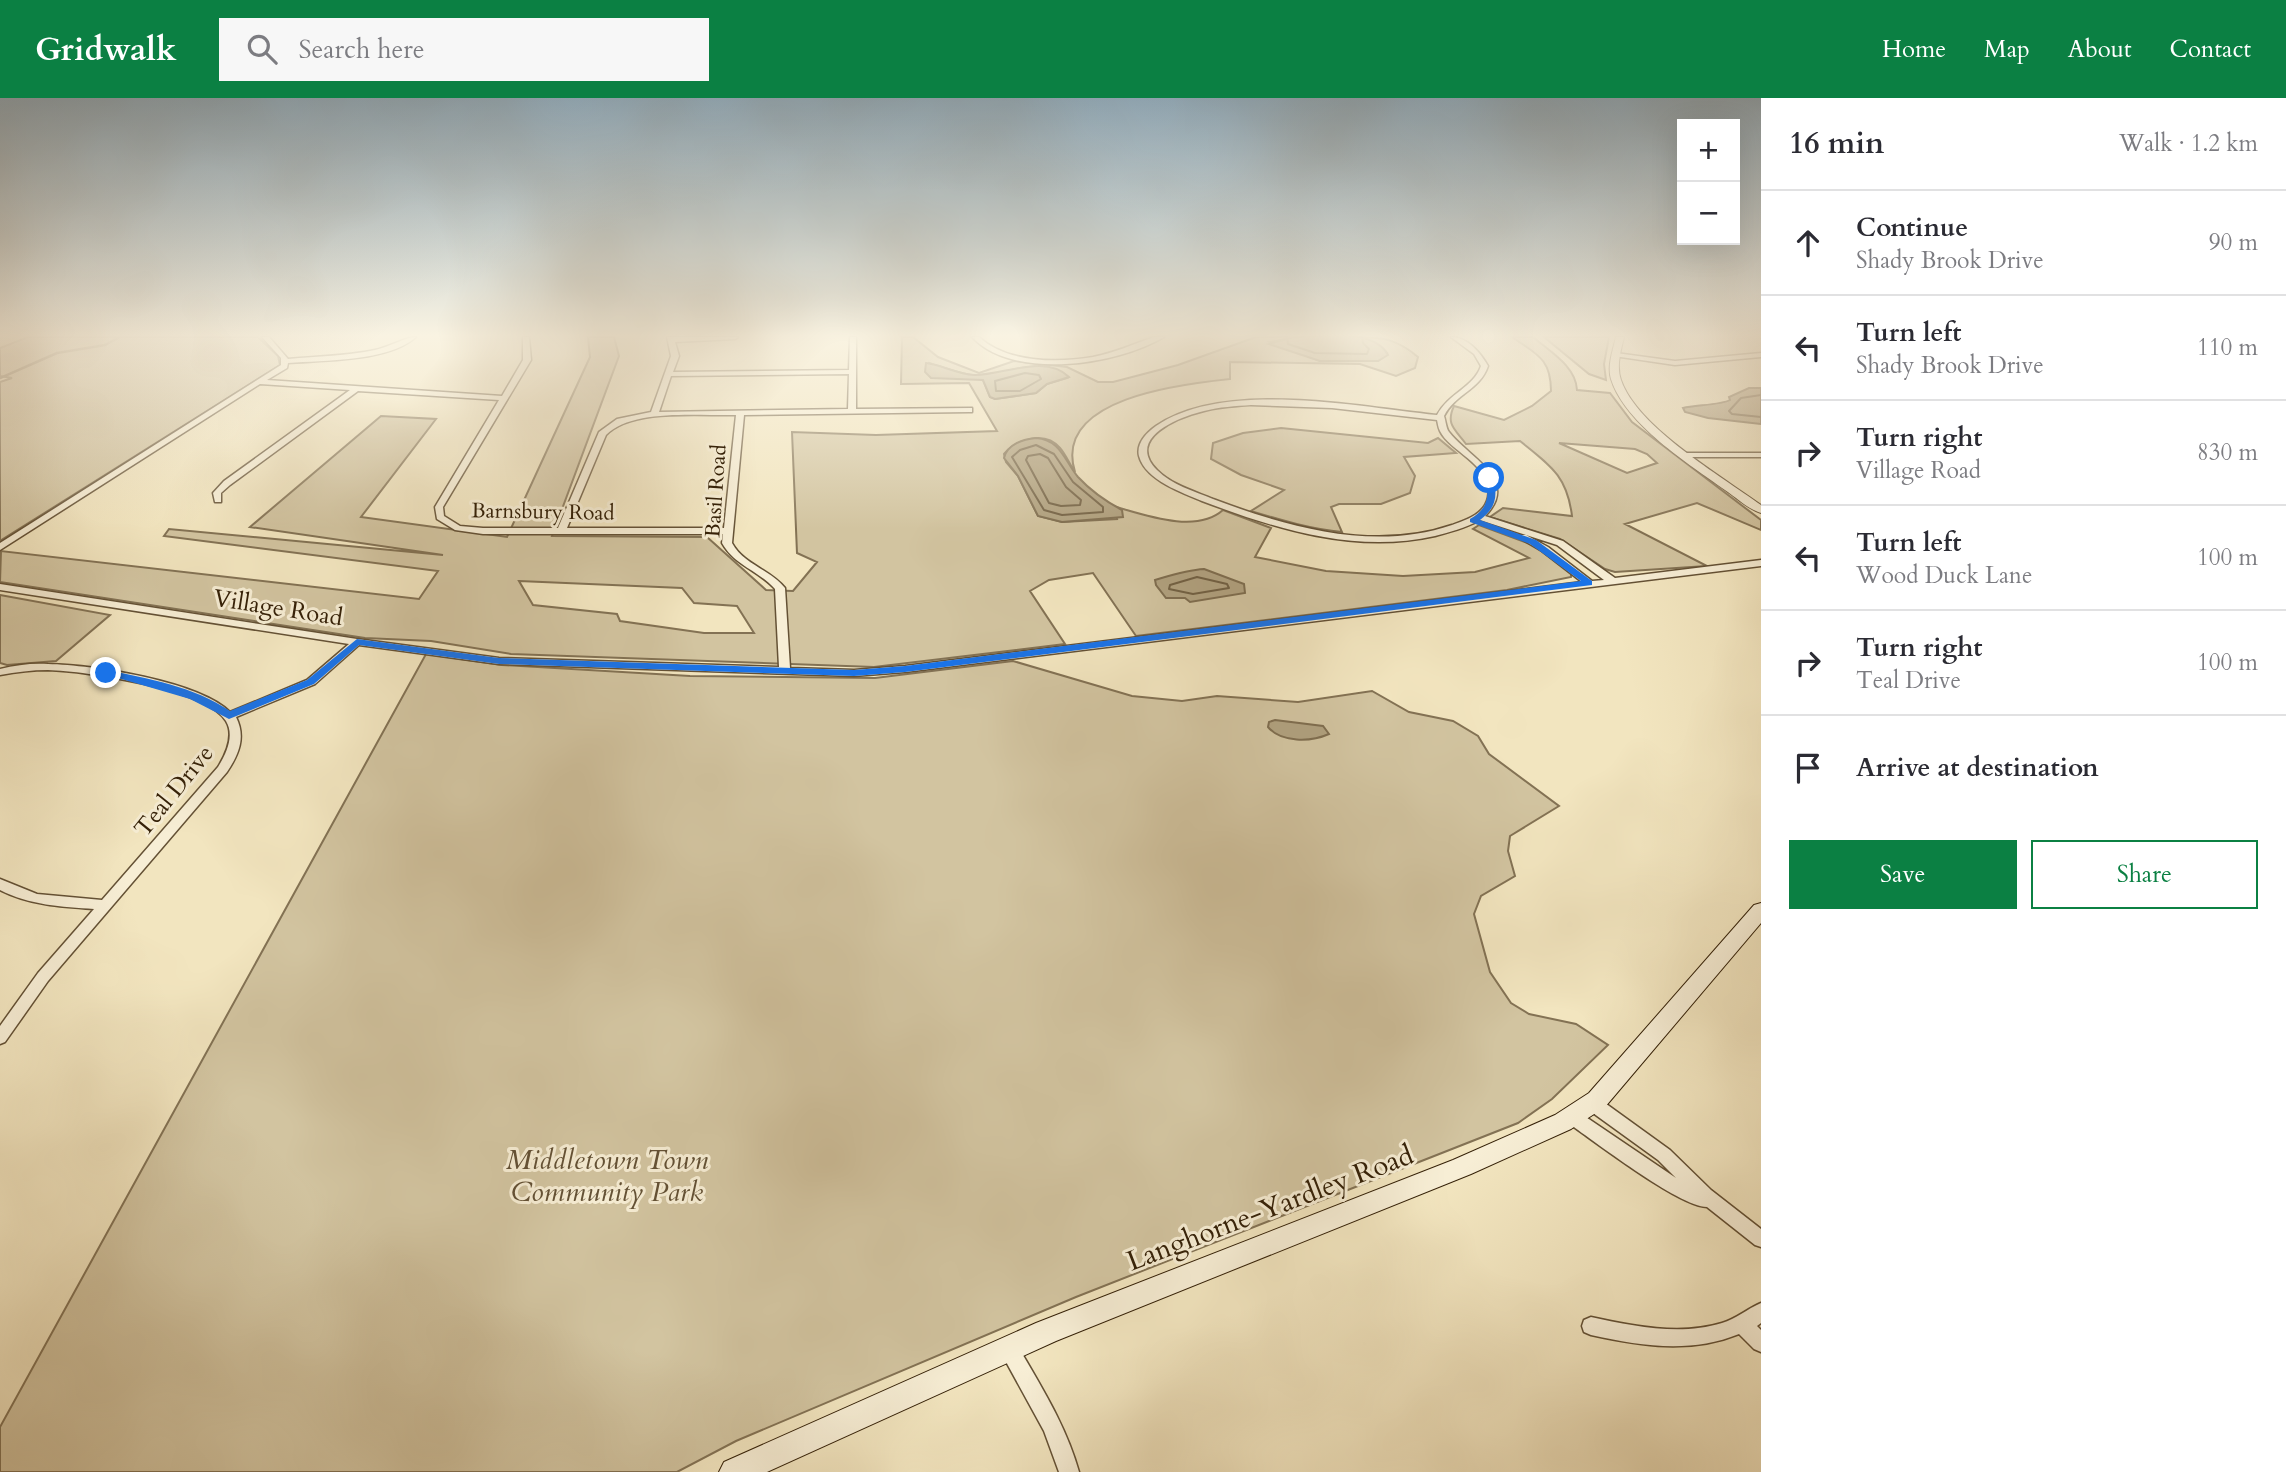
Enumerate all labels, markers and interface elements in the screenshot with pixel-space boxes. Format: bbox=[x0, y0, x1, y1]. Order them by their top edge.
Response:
search box bbox=[219, 18, 709, 81]
text: Gridwalk bbox=[35, 27, 177, 72]
icon: search bbox=[243, 30, 281, 68]
text: Search here bbox=[299, 32, 425, 67]
text: Home bbox=[1882, 33, 1946, 66]
text: Map bbox=[1984, 33, 2030, 66]
text: About bbox=[2068, 33, 2132, 66]
text: Contact bbox=[2170, 33, 2251, 66]
map controls bbox=[1677, 119, 1740, 245]
button: + bbox=[1677, 119, 1740, 182]
text: 16 min bbox=[1789, 123, 1884, 164]
text: Walk · 1.2 km bbox=[2119, 128, 2258, 159]
button: − bbox=[1677, 182, 1740, 245]
text: Continue bbox=[1856, 210, 1968, 245]
icon: ahead bbox=[1789, 224, 1827, 262]
text: 90 m bbox=[2209, 227, 2258, 258]
text: Shady Brook Drive bbox=[1856, 245, 2044, 276]
text: Turn left bbox=[1856, 315, 1961, 350]
icon: left bbox=[1789, 329, 1827, 367]
text: 110 m bbox=[2197, 332, 2258, 363]
text: Shady Brook Drive bbox=[1856, 350, 2044, 381]
text: Turn right bbox=[1856, 420, 1983, 455]
icon: right bbox=[1789, 434, 1827, 472]
text: 830 m bbox=[2197, 437, 2258, 468]
street label: Basil Road bbox=[698, 443, 734, 539]
text: Village Road bbox=[1856, 455, 1981, 486]
route start bbox=[1473, 462, 1504, 493]
street label: Barnsbury Road bbox=[471, 496, 615, 528]
text: Turn left bbox=[1856, 525, 1961, 560]
icon: left bbox=[1789, 539, 1827, 577]
text: 100 m bbox=[2197, 542, 2258, 573]
text: Wood Duck Lane bbox=[1856, 560, 2032, 591]
street label: Village Road bbox=[211, 581, 345, 635]
text: Turn right bbox=[1856, 630, 1983, 665]
icon: right bbox=[1789, 644, 1827, 682]
text: 100 m bbox=[2197, 647, 2258, 678]
route end bbox=[90, 657, 121, 688]
text: Teal Drive bbox=[1856, 665, 1961, 696]
street label: Teal Drive bbox=[127, 738, 221, 844]
icon: arrive bbox=[1789, 749, 1827, 787]
text: Arrive at destination bbox=[1856, 750, 2099, 785]
button: Save bbox=[1789, 840, 2017, 909]
button: Share bbox=[2031, 840, 2258, 909]
street label: Langhorne-Yardley Road bbox=[1121, 1136, 1419, 1280]
park label: Middletown Town Community Park bbox=[506, 1141, 709, 1211]

